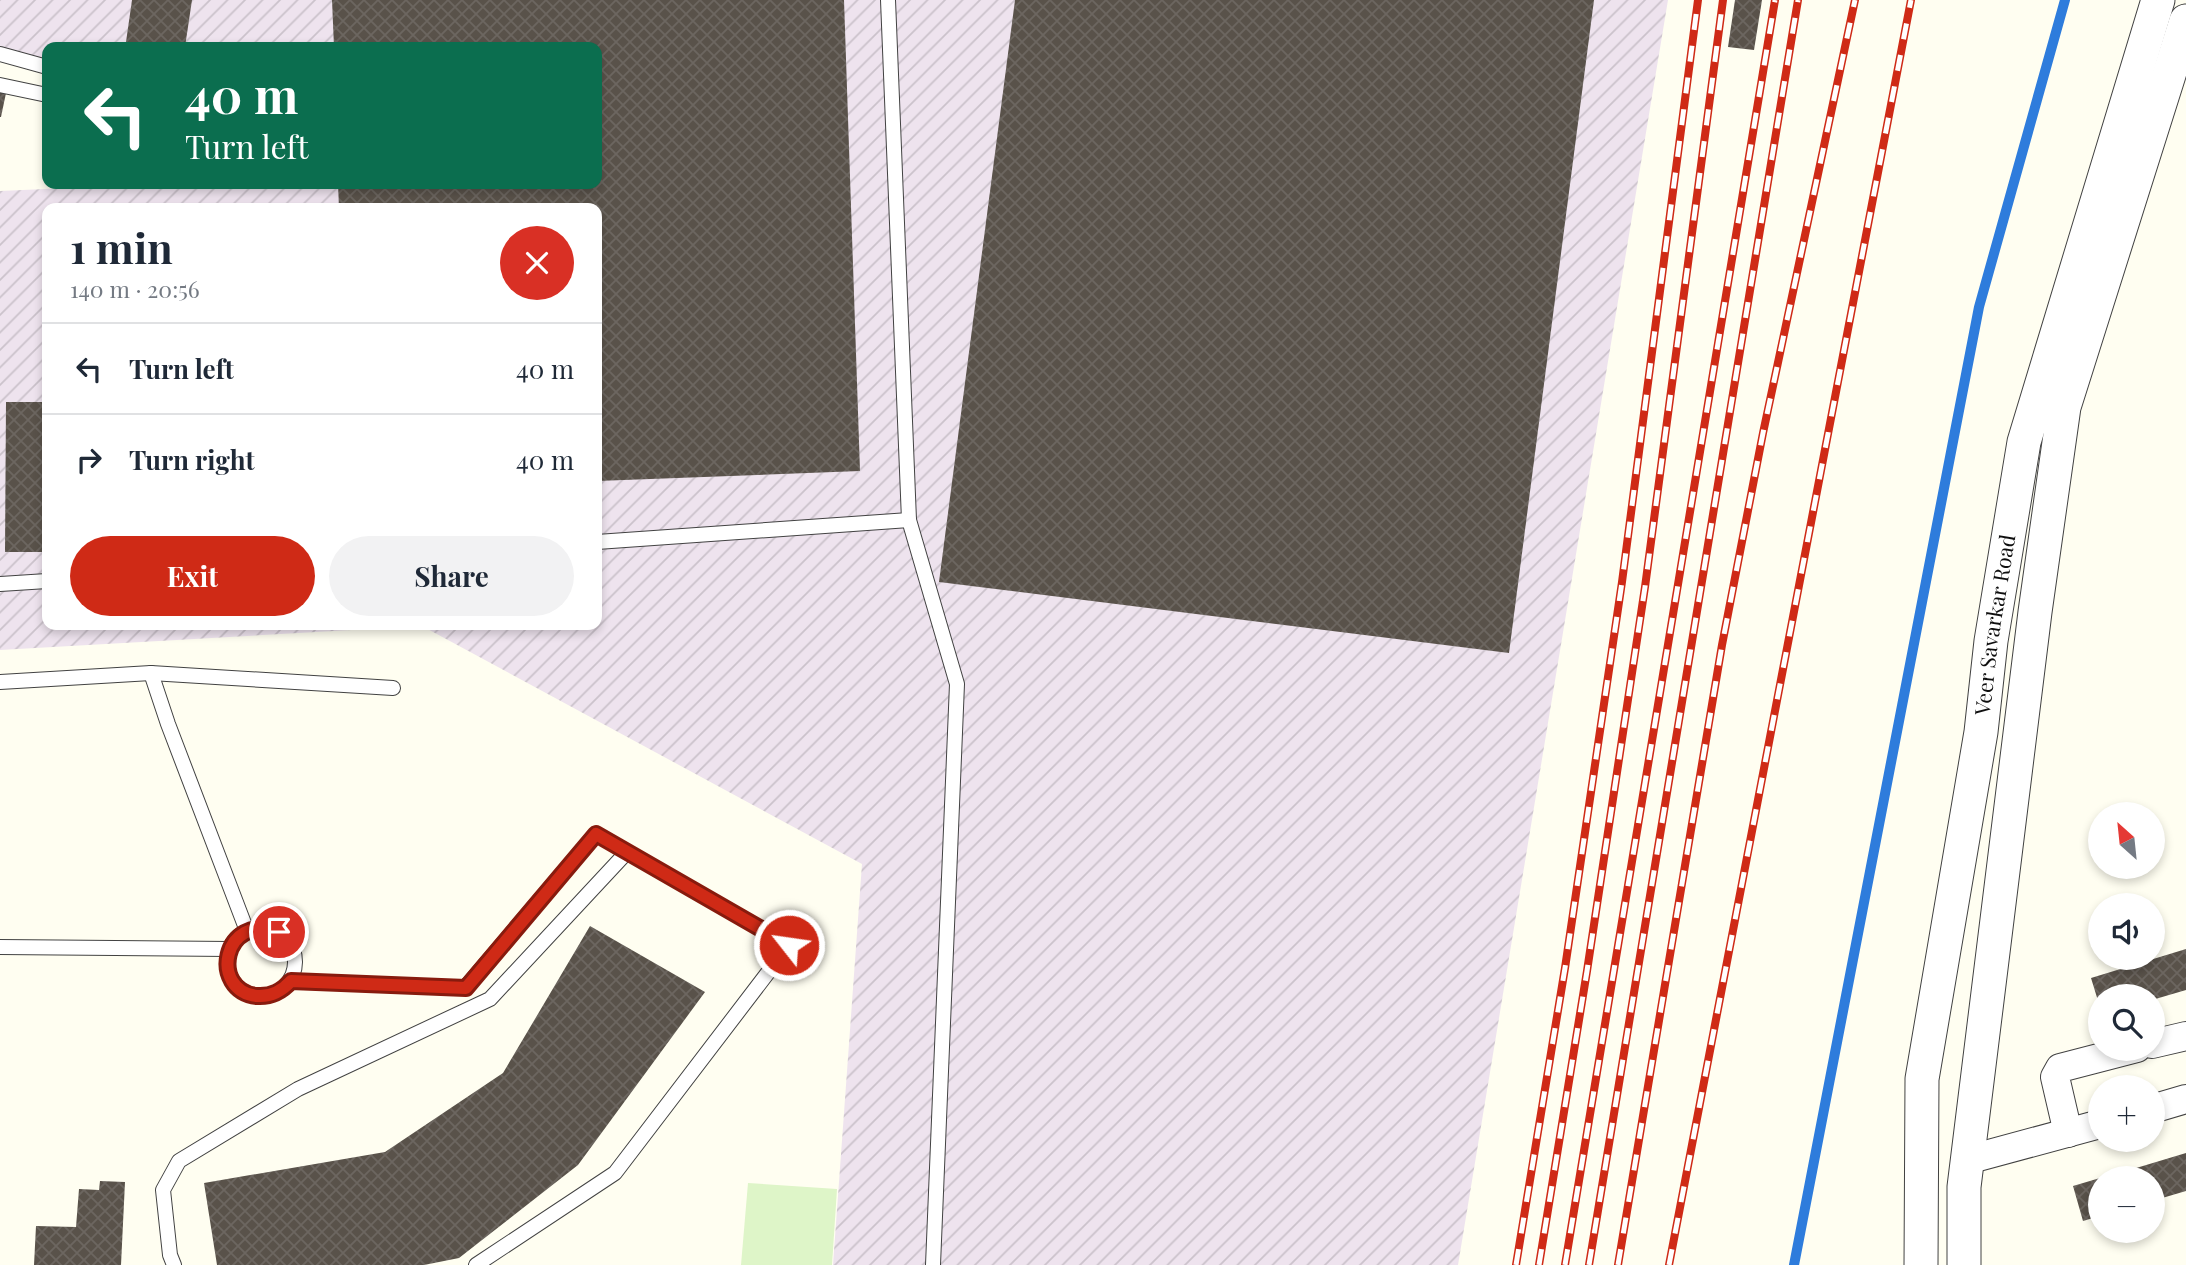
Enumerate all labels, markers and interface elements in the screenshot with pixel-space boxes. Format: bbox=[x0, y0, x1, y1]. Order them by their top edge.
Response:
text: 40 m bbox=[185, 61, 298, 126]
icon: left bbox=[70, 70, 161, 161]
text: Turn left bbox=[185, 124, 309, 167]
text: 1 min bbox=[70, 219, 173, 275]
button: close bbox=[500, 226, 574, 300]
text: 140 m · 20:56 bbox=[70, 273, 200, 304]
icon: left bbox=[70, 350, 108, 388]
text: Turn left bbox=[129, 351, 234, 386]
text: 40 m bbox=[516, 351, 574, 386]
icon: right bbox=[70, 441, 108, 479]
text: Turn right bbox=[129, 442, 255, 477]
text: 40 m bbox=[516, 442, 574, 477]
street label: Veer Savarkar Road bbox=[1967, 532, 2020, 718]
button: Exit bbox=[70, 536, 315, 616]
button: Share bbox=[329, 536, 574, 616]
north arrow bbox=[2088, 802, 2165, 878]
map controls bbox=[2088, 802, 2165, 1243]
button: sound bbox=[2088, 893, 2165, 970]
pin bbox=[249, 902, 309, 962]
position arrow bbox=[752, 908, 826, 982]
icon: arrive bbox=[260, 913, 298, 951]
button: search bbox=[2088, 984, 2165, 1061]
button: + bbox=[2088, 1075, 2165, 1152]
button: − bbox=[2088, 1166, 2165, 1243]

